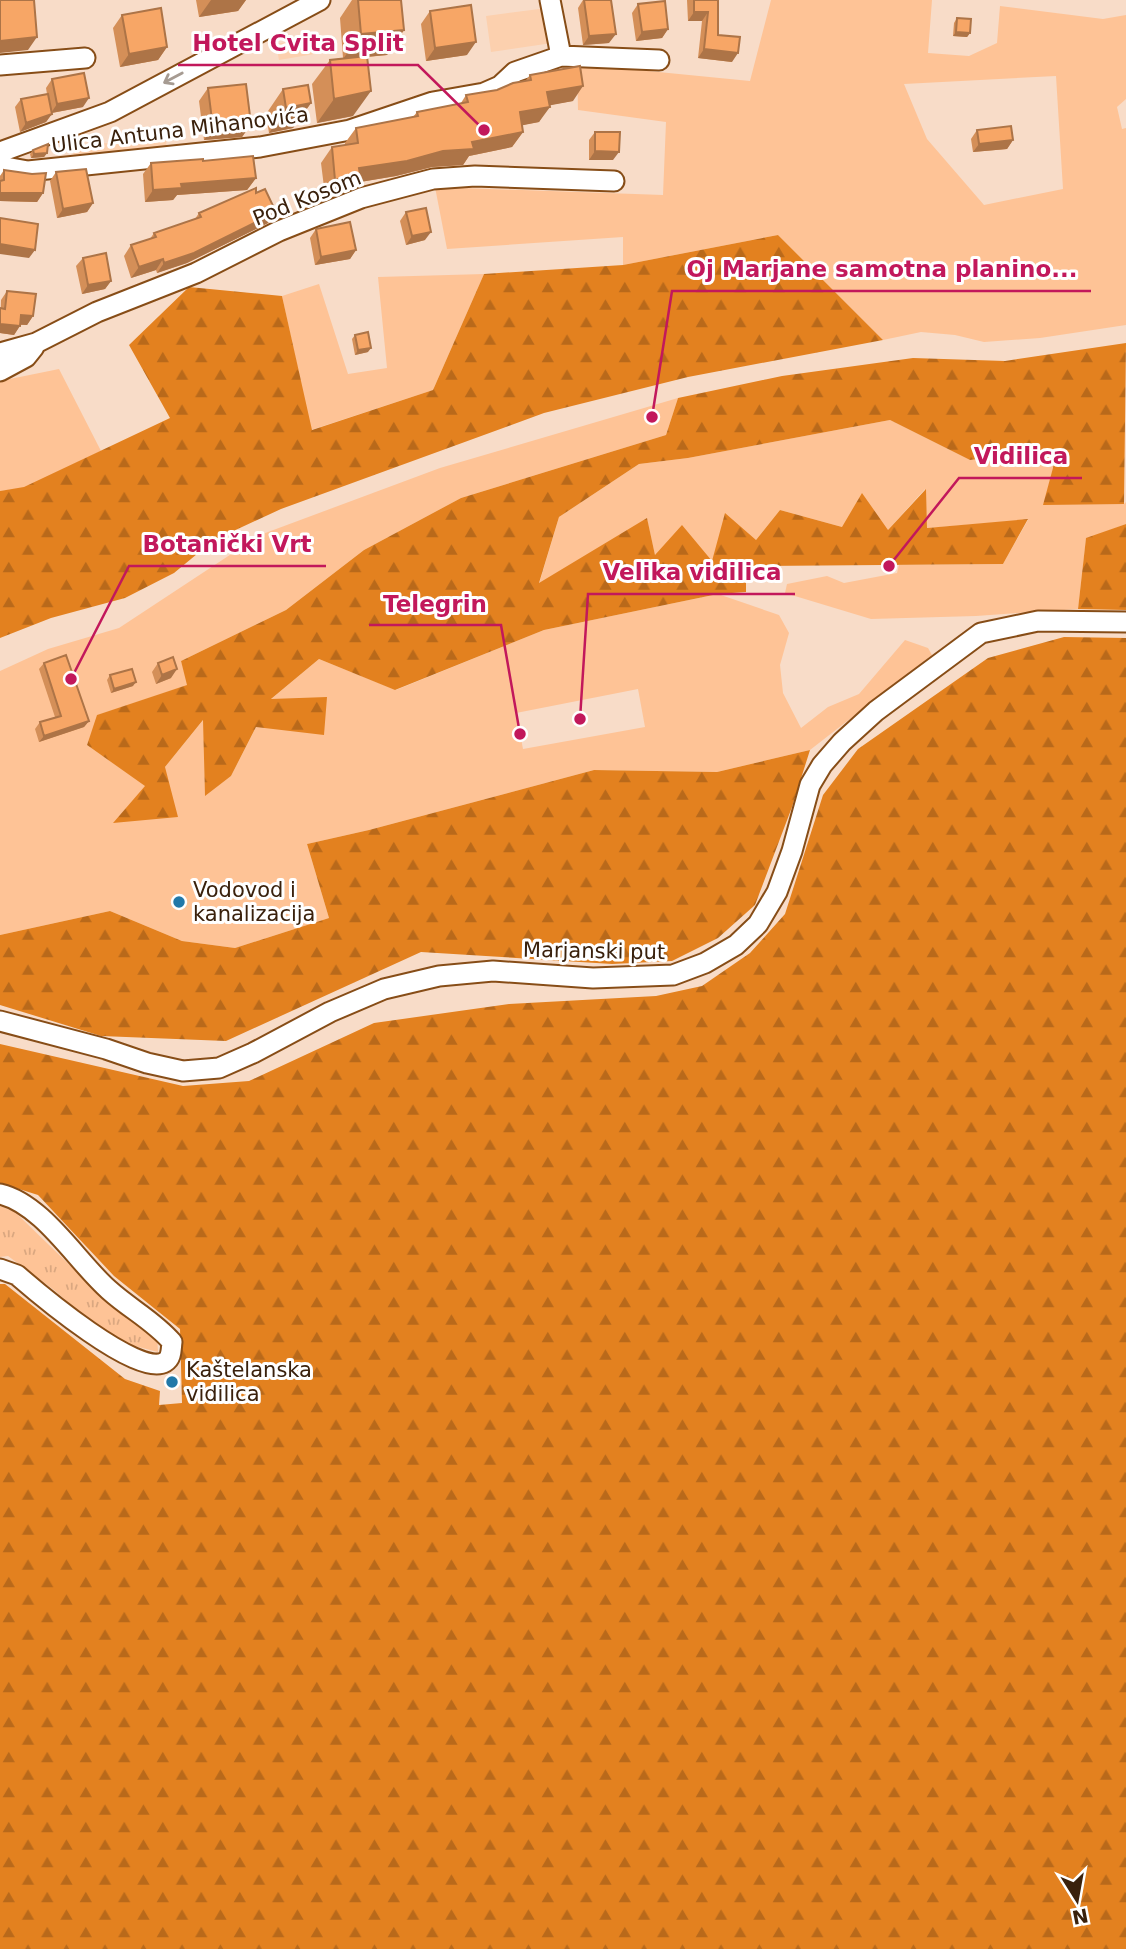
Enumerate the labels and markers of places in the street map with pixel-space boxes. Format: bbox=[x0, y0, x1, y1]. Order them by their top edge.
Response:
callout: Hotel Cvita Split bbox=[178, 21, 418, 65]
callout: Oj Marjane samotna planino... bbox=[672, 247, 1091, 291]
callout: Vidilica bbox=[959, 434, 1082, 478]
callout: Botanički Vrt bbox=[129, 522, 326, 566]
callout: Velika vidilica bbox=[588, 550, 795, 594]
callout: Telegrin bbox=[369, 581, 501, 625]
place label: Vodovod i kanalizacija bbox=[193, 878, 315, 926]
marker: Vodovod i kanalizacija bbox=[171, 894, 187, 910]
place label: Kaštelanska vidilica bbox=[186, 1358, 312, 1406]
marker: Kaštelanska vidilica bbox=[164, 1374, 180, 1390]

